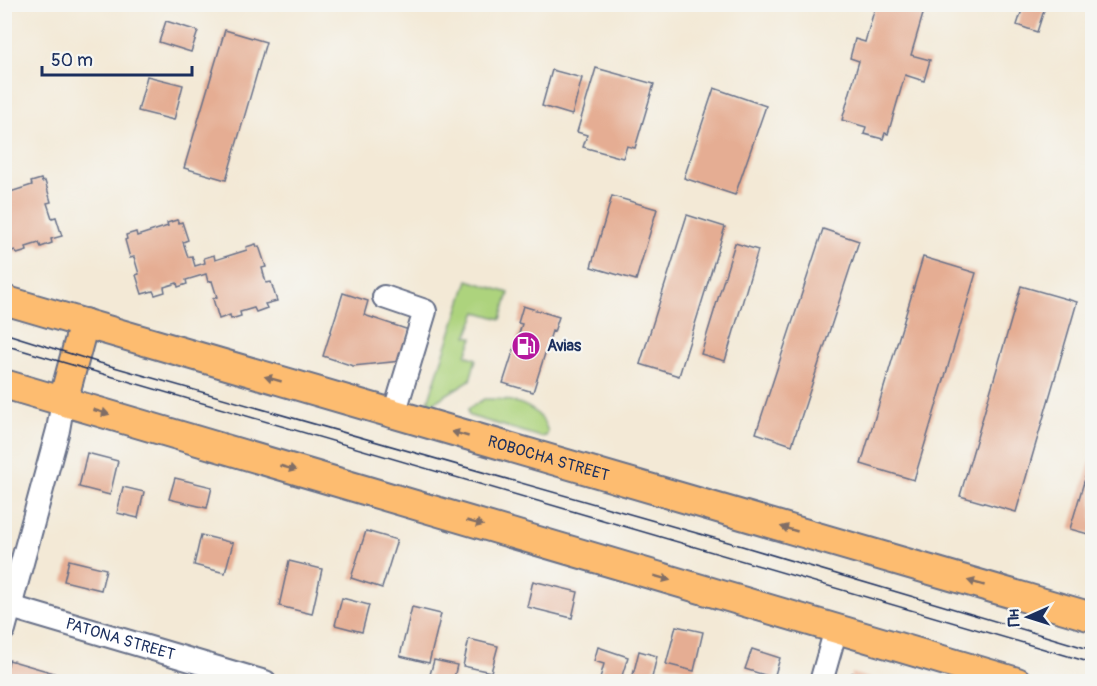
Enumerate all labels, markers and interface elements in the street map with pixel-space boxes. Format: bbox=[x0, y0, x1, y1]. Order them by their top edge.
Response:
scale bar bbox=[42, 39, 192, 77]
text: 50 m bbox=[51, 49, 93, 72]
fuel station icon: Avias bbox=[510, 330, 542, 362]
place label: Avias bbox=[547, 336, 582, 356]
one-way arrow bbox=[264, 374, 282, 383]
one-way arrow bbox=[92, 408, 110, 417]
one-way arrow bbox=[451, 429, 469, 438]
street label: ROBOCHA STREET bbox=[485, 431, 612, 486]
one-way arrow bbox=[279, 464, 297, 473]
one-way arrow bbox=[466, 519, 484, 528]
one-way arrow bbox=[779, 524, 797, 533]
one-way arrow bbox=[653, 574, 671, 583]
one-way arrow bbox=[967, 578, 985, 588]
north arrow bbox=[998, 587, 1058, 647]
text: Пн bbox=[1004, 608, 1024, 627]
street label: PATONA STREET bbox=[63, 614, 177, 665]

